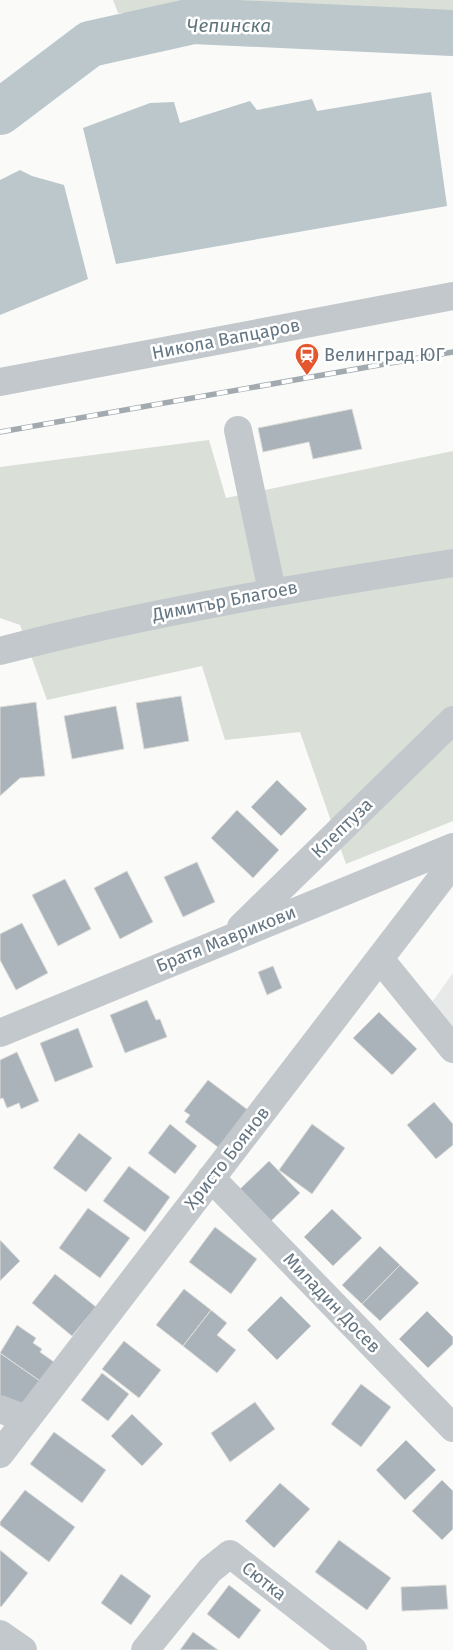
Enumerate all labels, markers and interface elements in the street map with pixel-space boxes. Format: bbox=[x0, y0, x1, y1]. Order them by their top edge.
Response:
water label: Чепинска bbox=[187, 14, 271, 37]
street label: Никола Вапцаров bbox=[150, 314, 302, 364]
station icon: Велинград ЮГ bbox=[294, 342, 320, 376]
place label: Велинград ЮГ bbox=[324, 344, 445, 366]
street label: Димитър Благоев bbox=[150, 576, 299, 626]
street label: Клептуза bbox=[307, 793, 377, 863]
street label: Братя Маврикови bbox=[153, 901, 299, 977]
street label: Христо Боянов bbox=[180, 1102, 274, 1214]
street label: Миладин Досев bbox=[279, 1248, 385, 1358]
street label: Сютка bbox=[237, 1557, 291, 1605]

